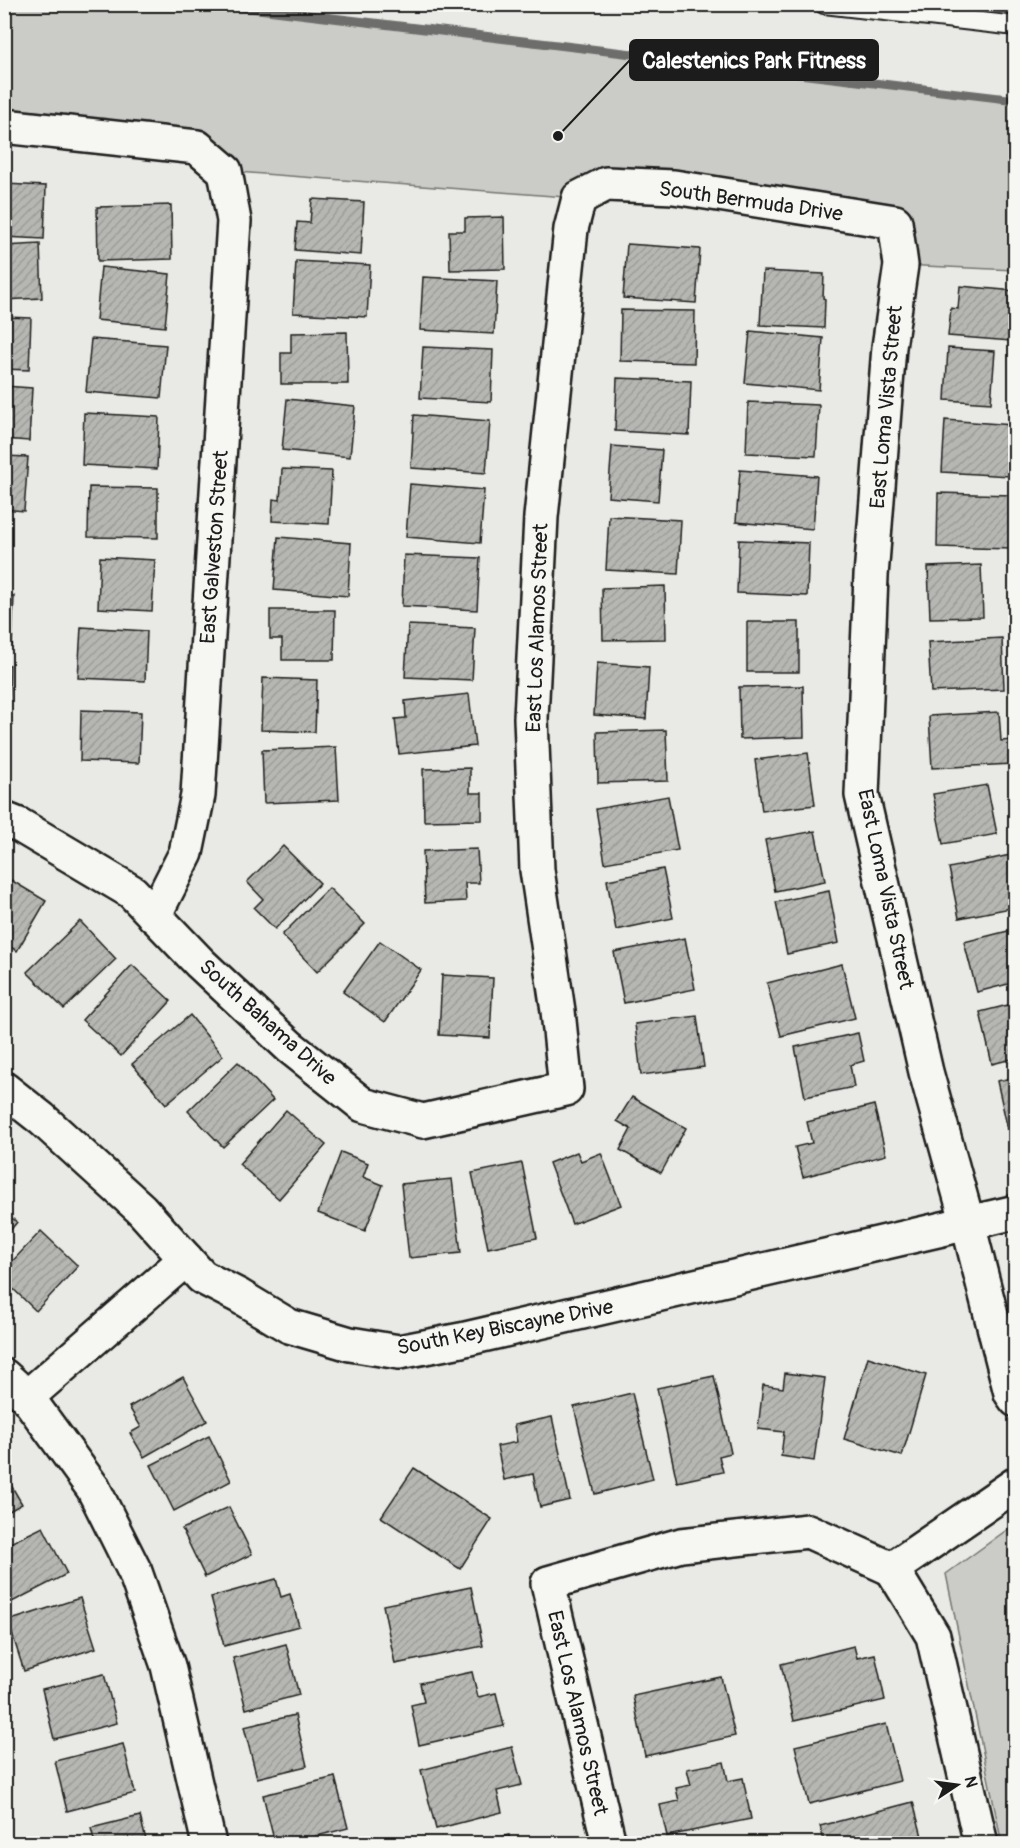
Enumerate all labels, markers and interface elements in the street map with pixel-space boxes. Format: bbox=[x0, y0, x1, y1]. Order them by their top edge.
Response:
callout: Calestenics Park Fitness bbox=[630, 40, 878, 80]
text: Calestenics Park Fitness bbox=[642, 47, 866, 75]
street label: South Bermuda Drive bbox=[657, 175, 845, 228]
street label: East Loma Vista Street bbox=[864, 304, 909, 510]
street label: East Galveston Street bbox=[194, 449, 235, 645]
street label: East Los Alamos Street bbox=[520, 522, 555, 733]
street label: East Loma Vista Street bbox=[851, 787, 920, 992]
street label: South Bahama Drive bbox=[193, 953, 343, 1092]
street label: South Key Biscayne Drive bbox=[395, 1293, 616, 1362]
street label: East Los Alamos Street bbox=[541, 1608, 614, 1819]
north arrow bbox=[927, 1755, 987, 1815]
text: N bbox=[960, 1774, 982, 1790]

